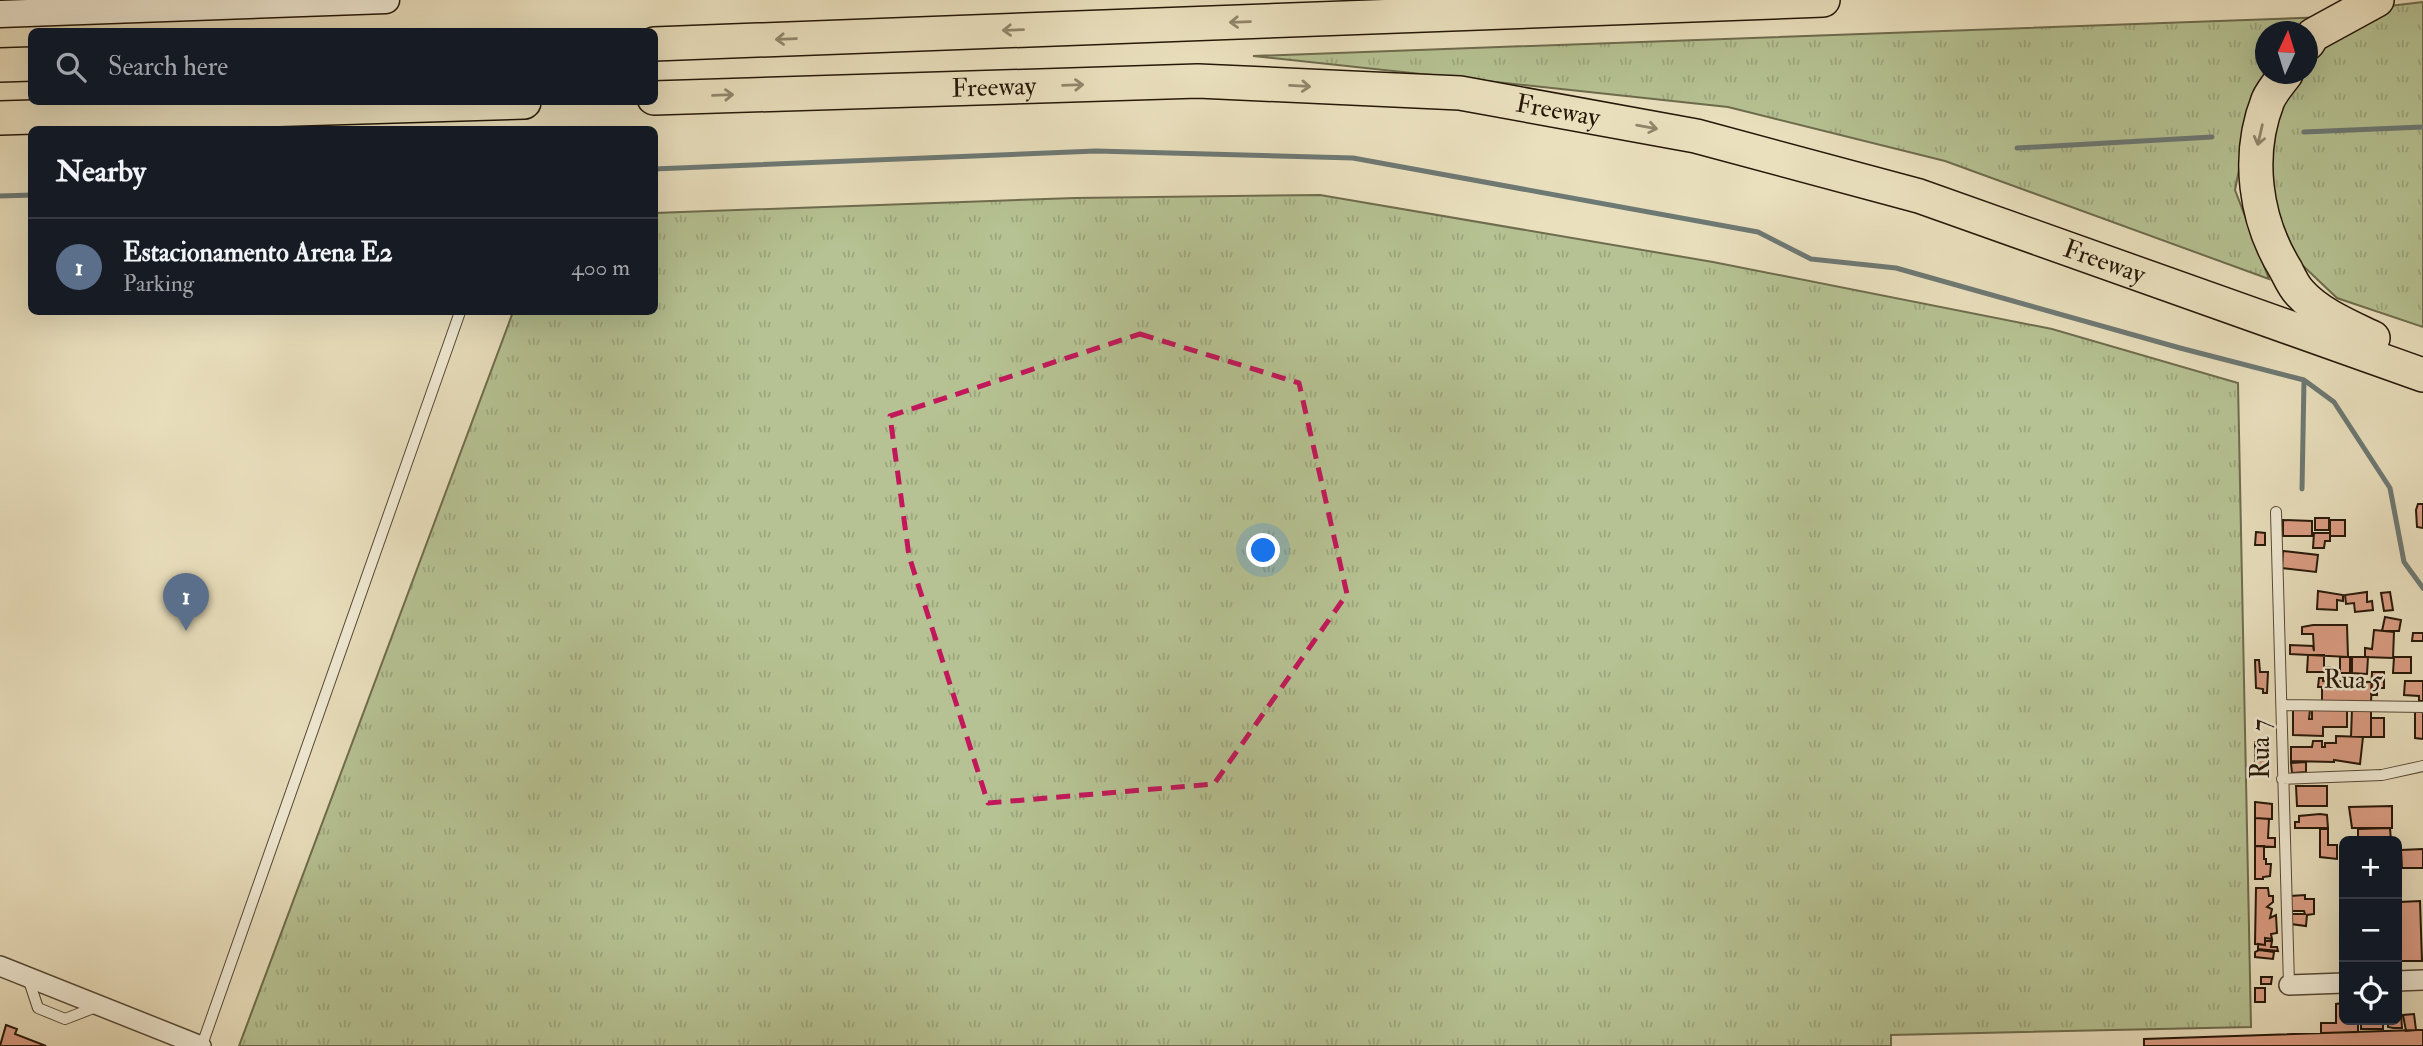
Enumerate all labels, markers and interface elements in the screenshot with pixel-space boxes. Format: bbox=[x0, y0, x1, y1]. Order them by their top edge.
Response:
one-way arrow bbox=[1229, 15, 1252, 28]
north arrow bbox=[2255, 21, 2318, 84]
one-way arrow bbox=[1002, 24, 1025, 37]
search box bbox=[28, 28, 658, 105]
one-way arrow bbox=[775, 33, 798, 46]
icon: search bbox=[52, 48, 90, 86]
text: Search here bbox=[108, 51, 228, 83]
street label: Freeway bbox=[951, 70, 1037, 105]
one-way arrow bbox=[1061, 78, 1084, 91]
one-way arrow bbox=[1288, 79, 1311, 92]
street label: Freeway bbox=[1513, 87, 1603, 134]
one-way arrow bbox=[711, 89, 734, 102]
one-way arrow bbox=[1635, 121, 1658, 134]
one-way arrow bbox=[2252, 123, 2266, 146]
text: Nearby bbox=[56, 153, 146, 190]
street label: Freeway bbox=[2059, 233, 2150, 291]
text: Estacionamento Arena E2 bbox=[123, 237, 393, 269]
text: 1 bbox=[75, 253, 83, 282]
text: 400 m bbox=[571, 253, 630, 282]
text: Parking bbox=[123, 269, 194, 298]
your location bbox=[1246, 533, 1280, 567]
pin: 1 bbox=[163, 573, 209, 631]
street label: Rua 5 bbox=[2323, 663, 2384, 697]
street label: Rua 7 bbox=[2245, 719, 2277, 779]
map controls bbox=[2339, 836, 2402, 1025]
button: + bbox=[2339, 836, 2402, 899]
button: − bbox=[2339, 899, 2402, 962]
button: locate bbox=[2339, 962, 2402, 1025]

